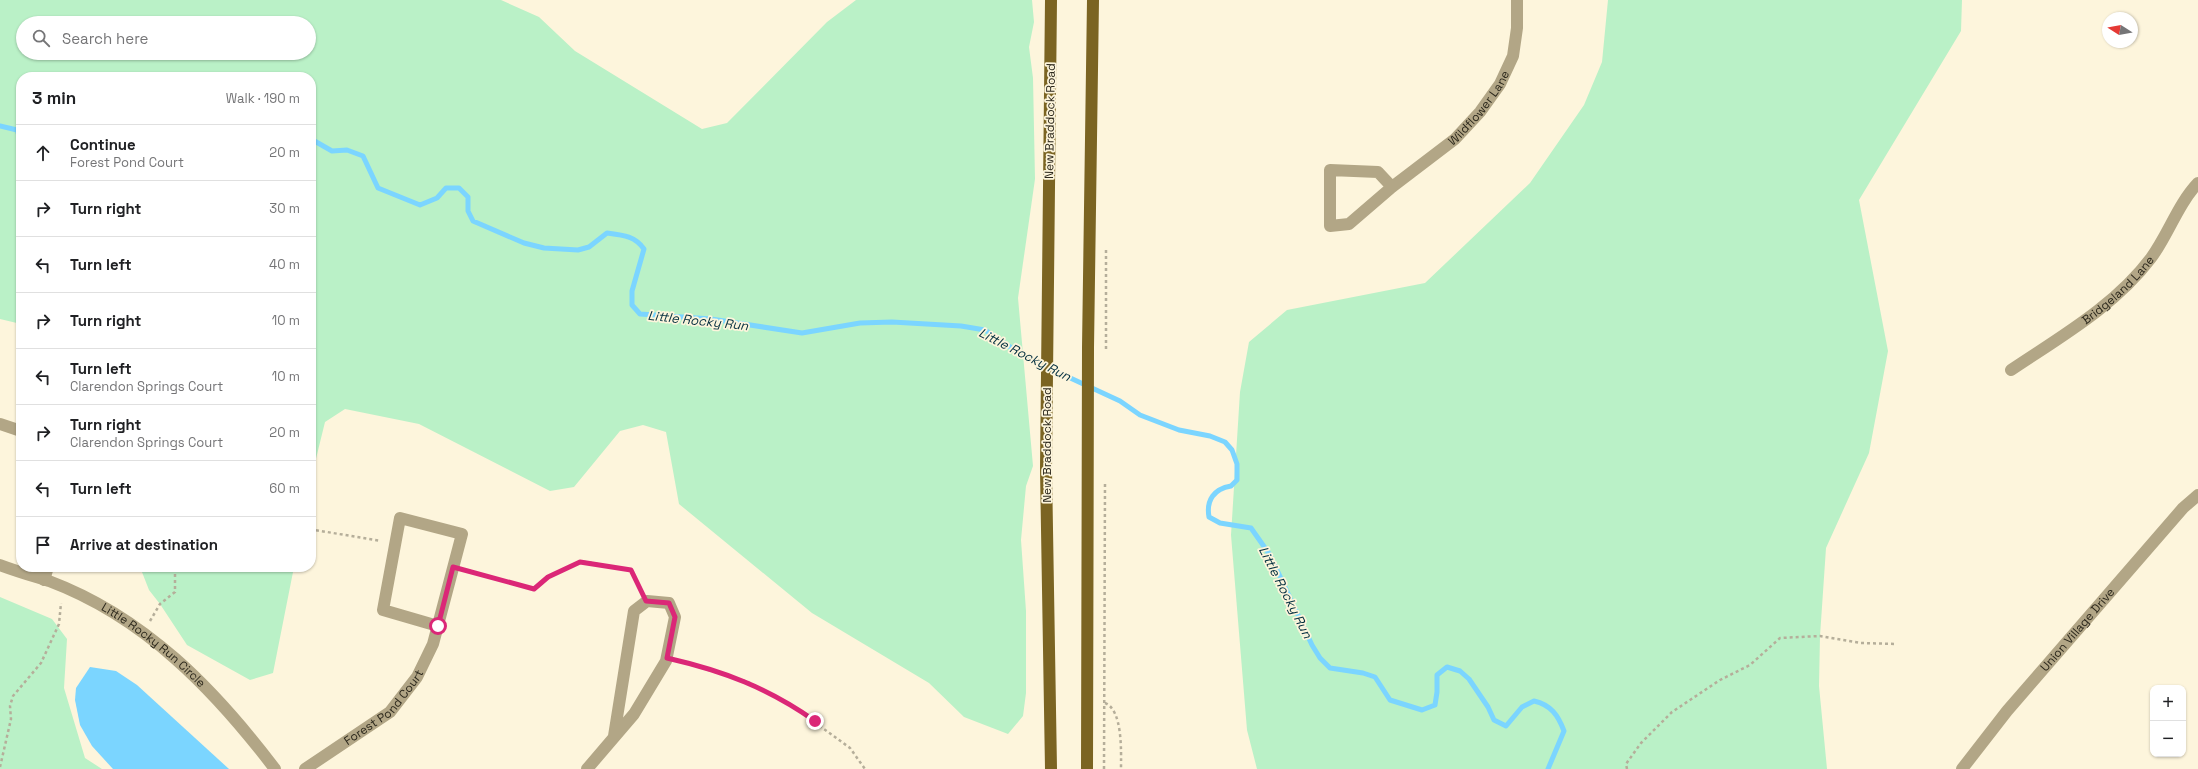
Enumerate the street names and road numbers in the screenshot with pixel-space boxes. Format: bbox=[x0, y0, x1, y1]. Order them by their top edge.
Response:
street label: New Braddock Road bbox=[1041, 63, 1059, 179]
street label: Wildflower Lane bbox=[1445, 68, 1513, 149]
street label: Bridgeland Lane bbox=[2079, 253, 2158, 328]
street label: New Braddock Road bbox=[1039, 387, 1055, 503]
street label: Union Village Drive bbox=[2037, 584, 2118, 675]
street label: Little Rocky Run Circle bbox=[98, 599, 209, 691]
street label: Forest Pond Court bbox=[341, 667, 427, 749]

